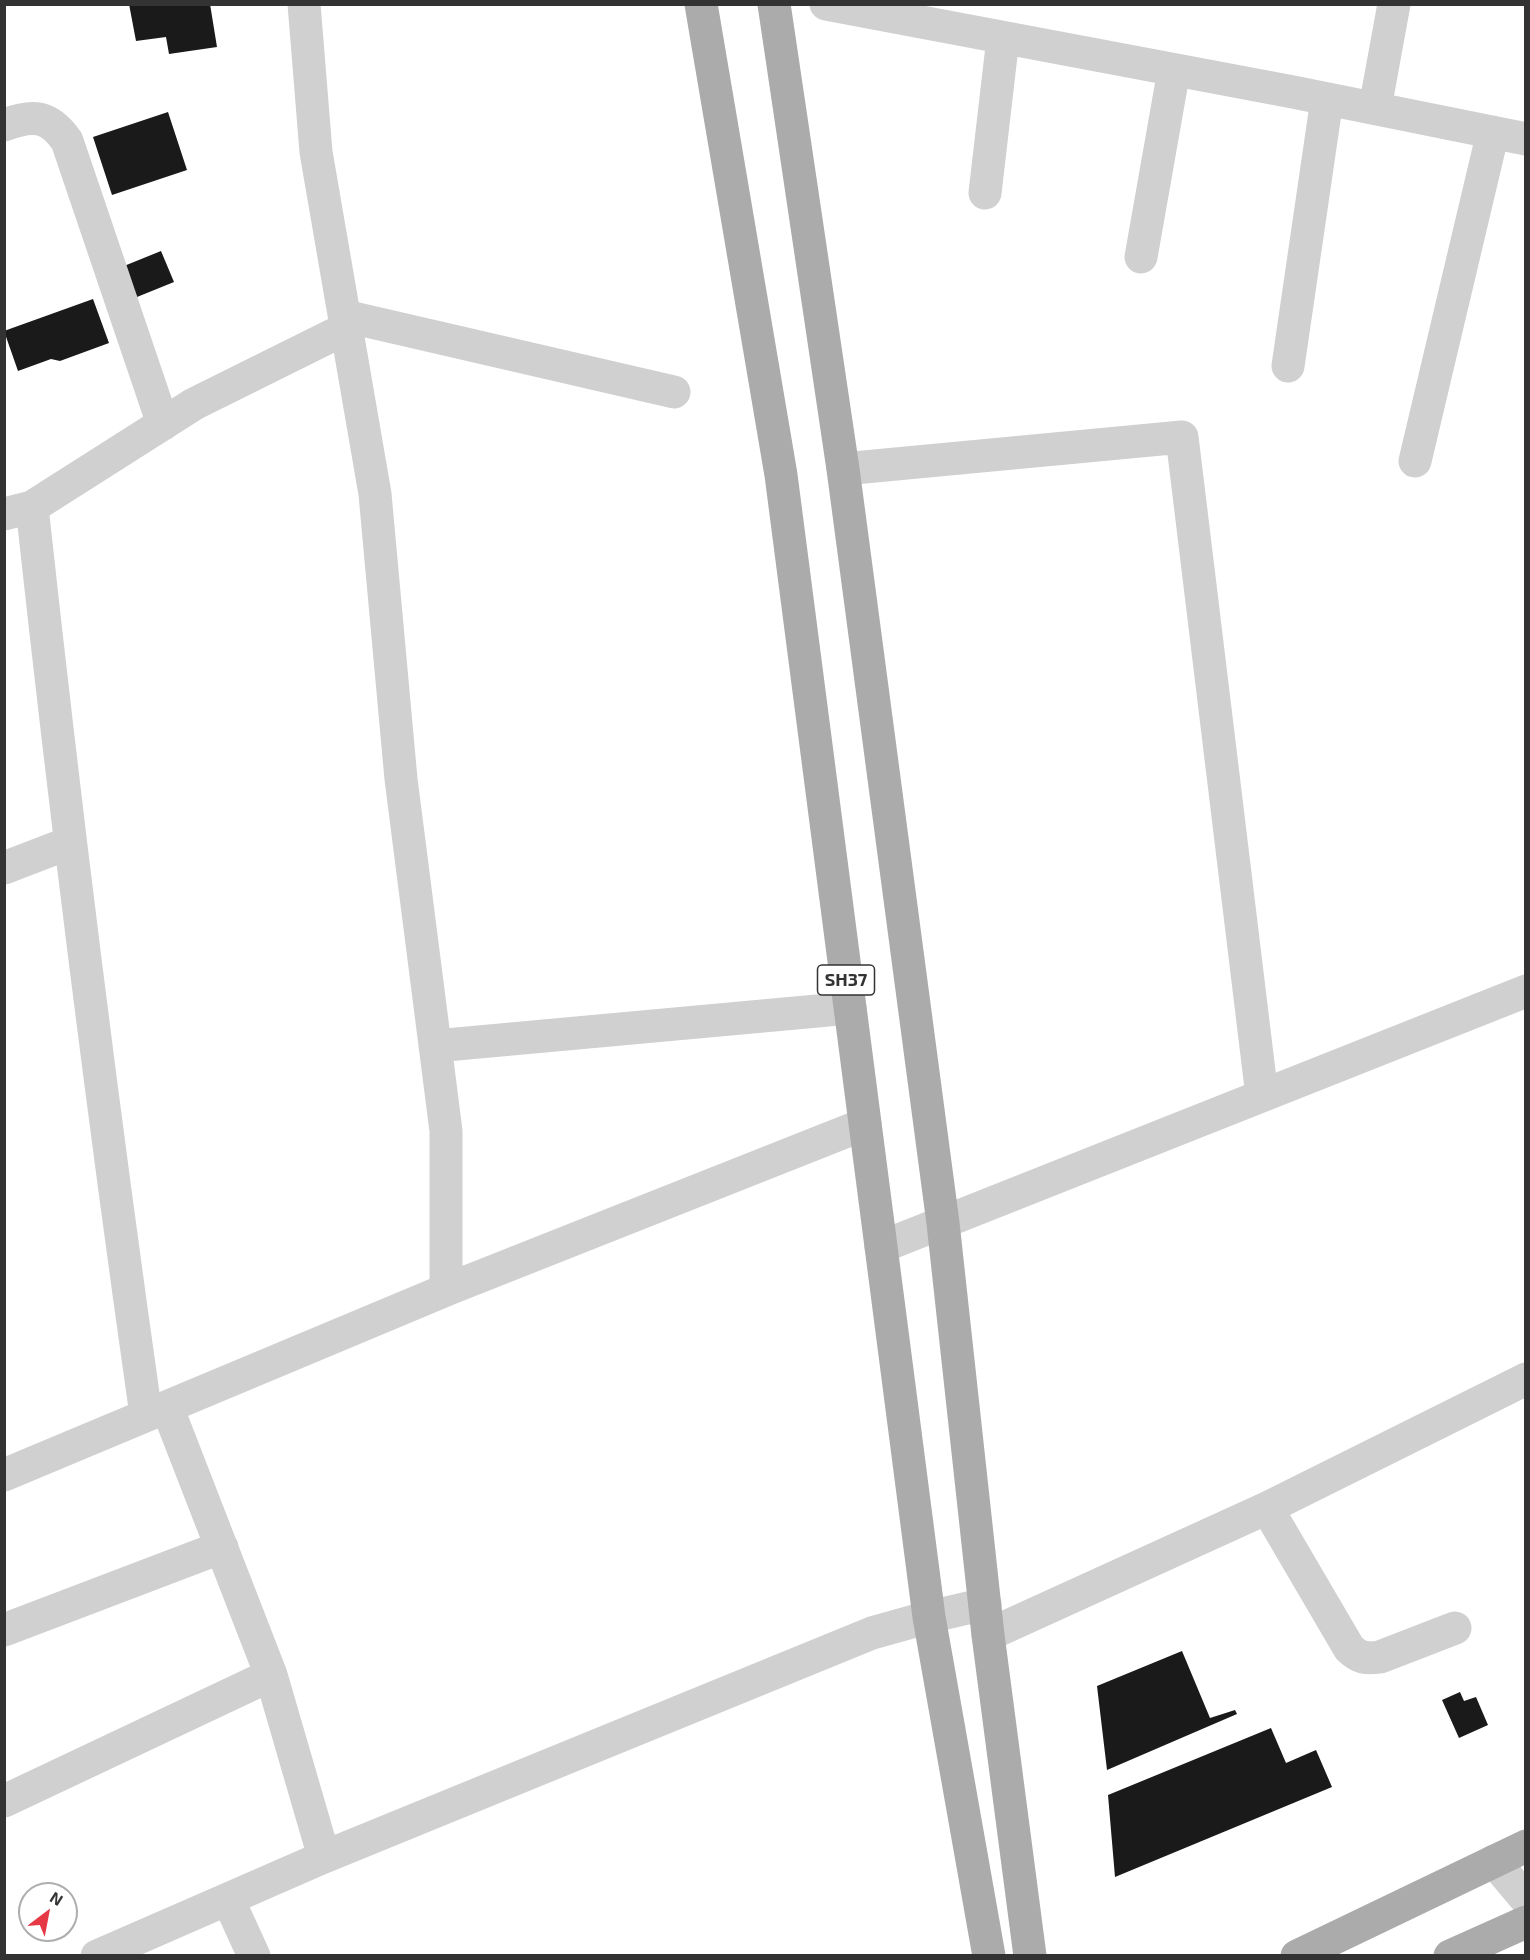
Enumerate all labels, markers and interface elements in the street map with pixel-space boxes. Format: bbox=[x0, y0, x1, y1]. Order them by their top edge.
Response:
road number: SH37 bbox=[818, 965, 874, 995]
north arrow bbox=[18, 1882, 78, 1942]
text: N bbox=[47, 1887, 67, 1909]

